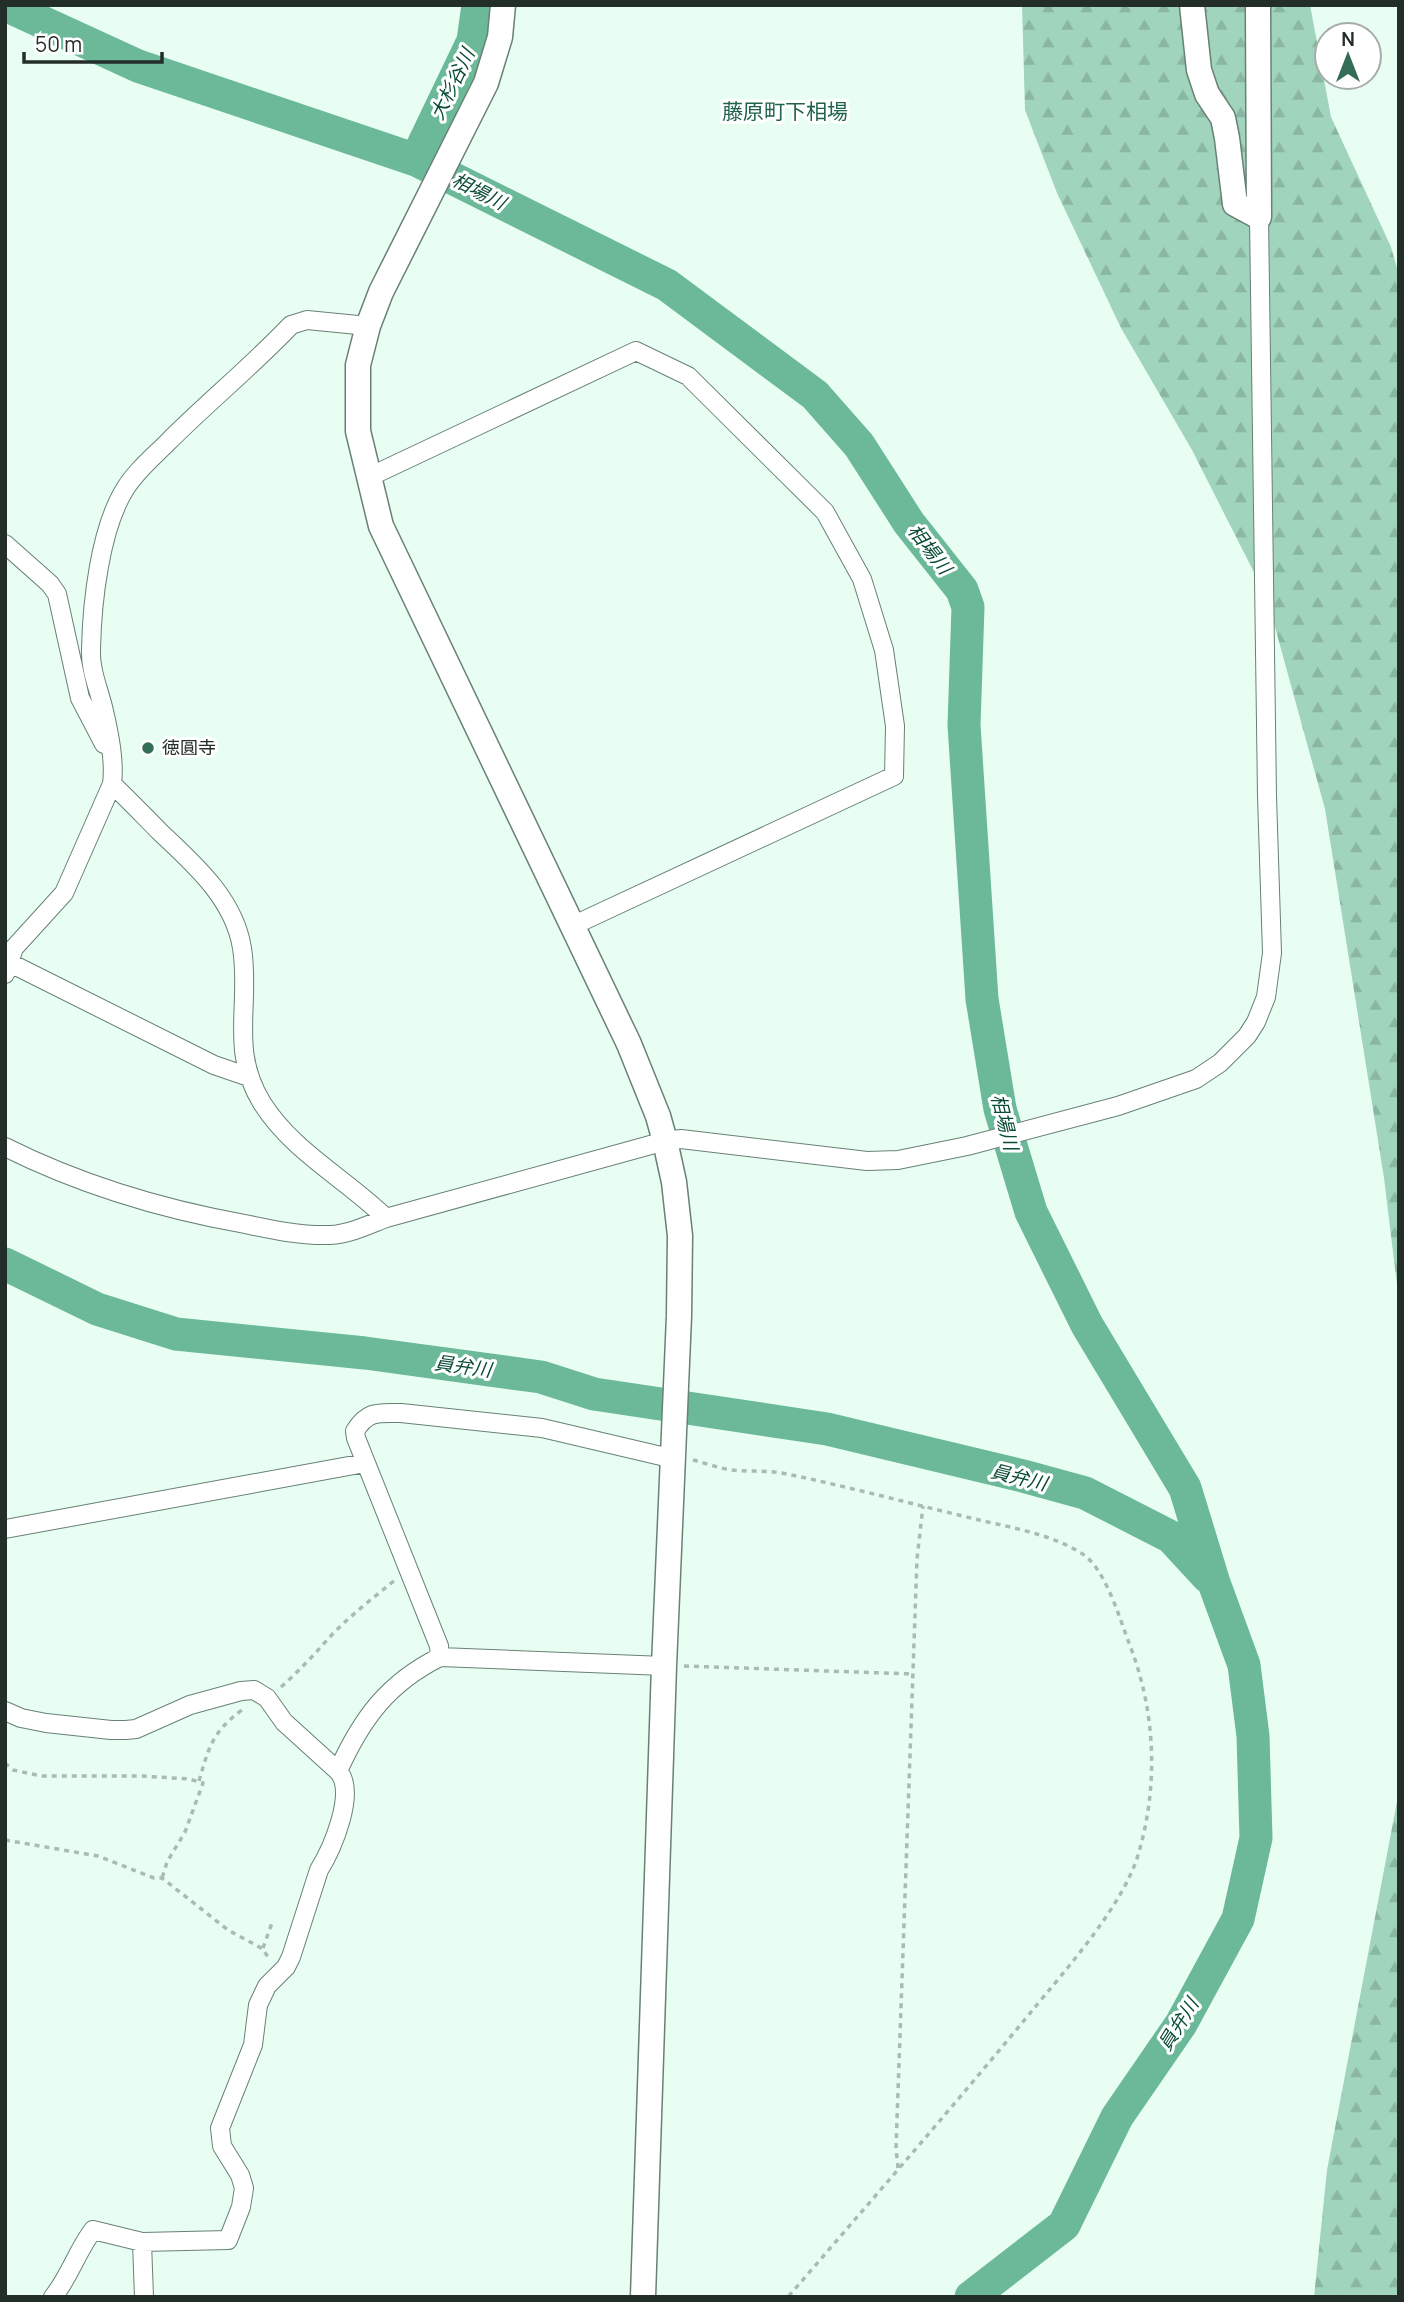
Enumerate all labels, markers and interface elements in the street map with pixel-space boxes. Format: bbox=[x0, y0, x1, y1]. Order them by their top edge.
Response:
scale bar bbox=[24, 21, 163, 65]
north arrow bbox=[1313, 21, 1383, 91]
text: N bbox=[1341, 26, 1355, 52]
text: 50 m bbox=[35, 30, 82, 58]
water label: 大杉谷川 bbox=[424, 42, 481, 124]
district label: 藤原町下相場 bbox=[722, 97, 848, 125]
water label: 相場川 bbox=[448, 166, 512, 216]
water label: 相場川 bbox=[902, 519, 959, 581]
place label: 徳圓寺 bbox=[162, 735, 216, 759]
marker: 徳圓寺 bbox=[140, 740, 156, 756]
water label: 相場川 bbox=[985, 1091, 1025, 1155]
water label: 員弁川 bbox=[433, 1349, 495, 1383]
water label: 員弁川 bbox=[988, 1457, 1052, 1497]
water label: 員弁川 bbox=[1152, 1991, 1205, 2055]

